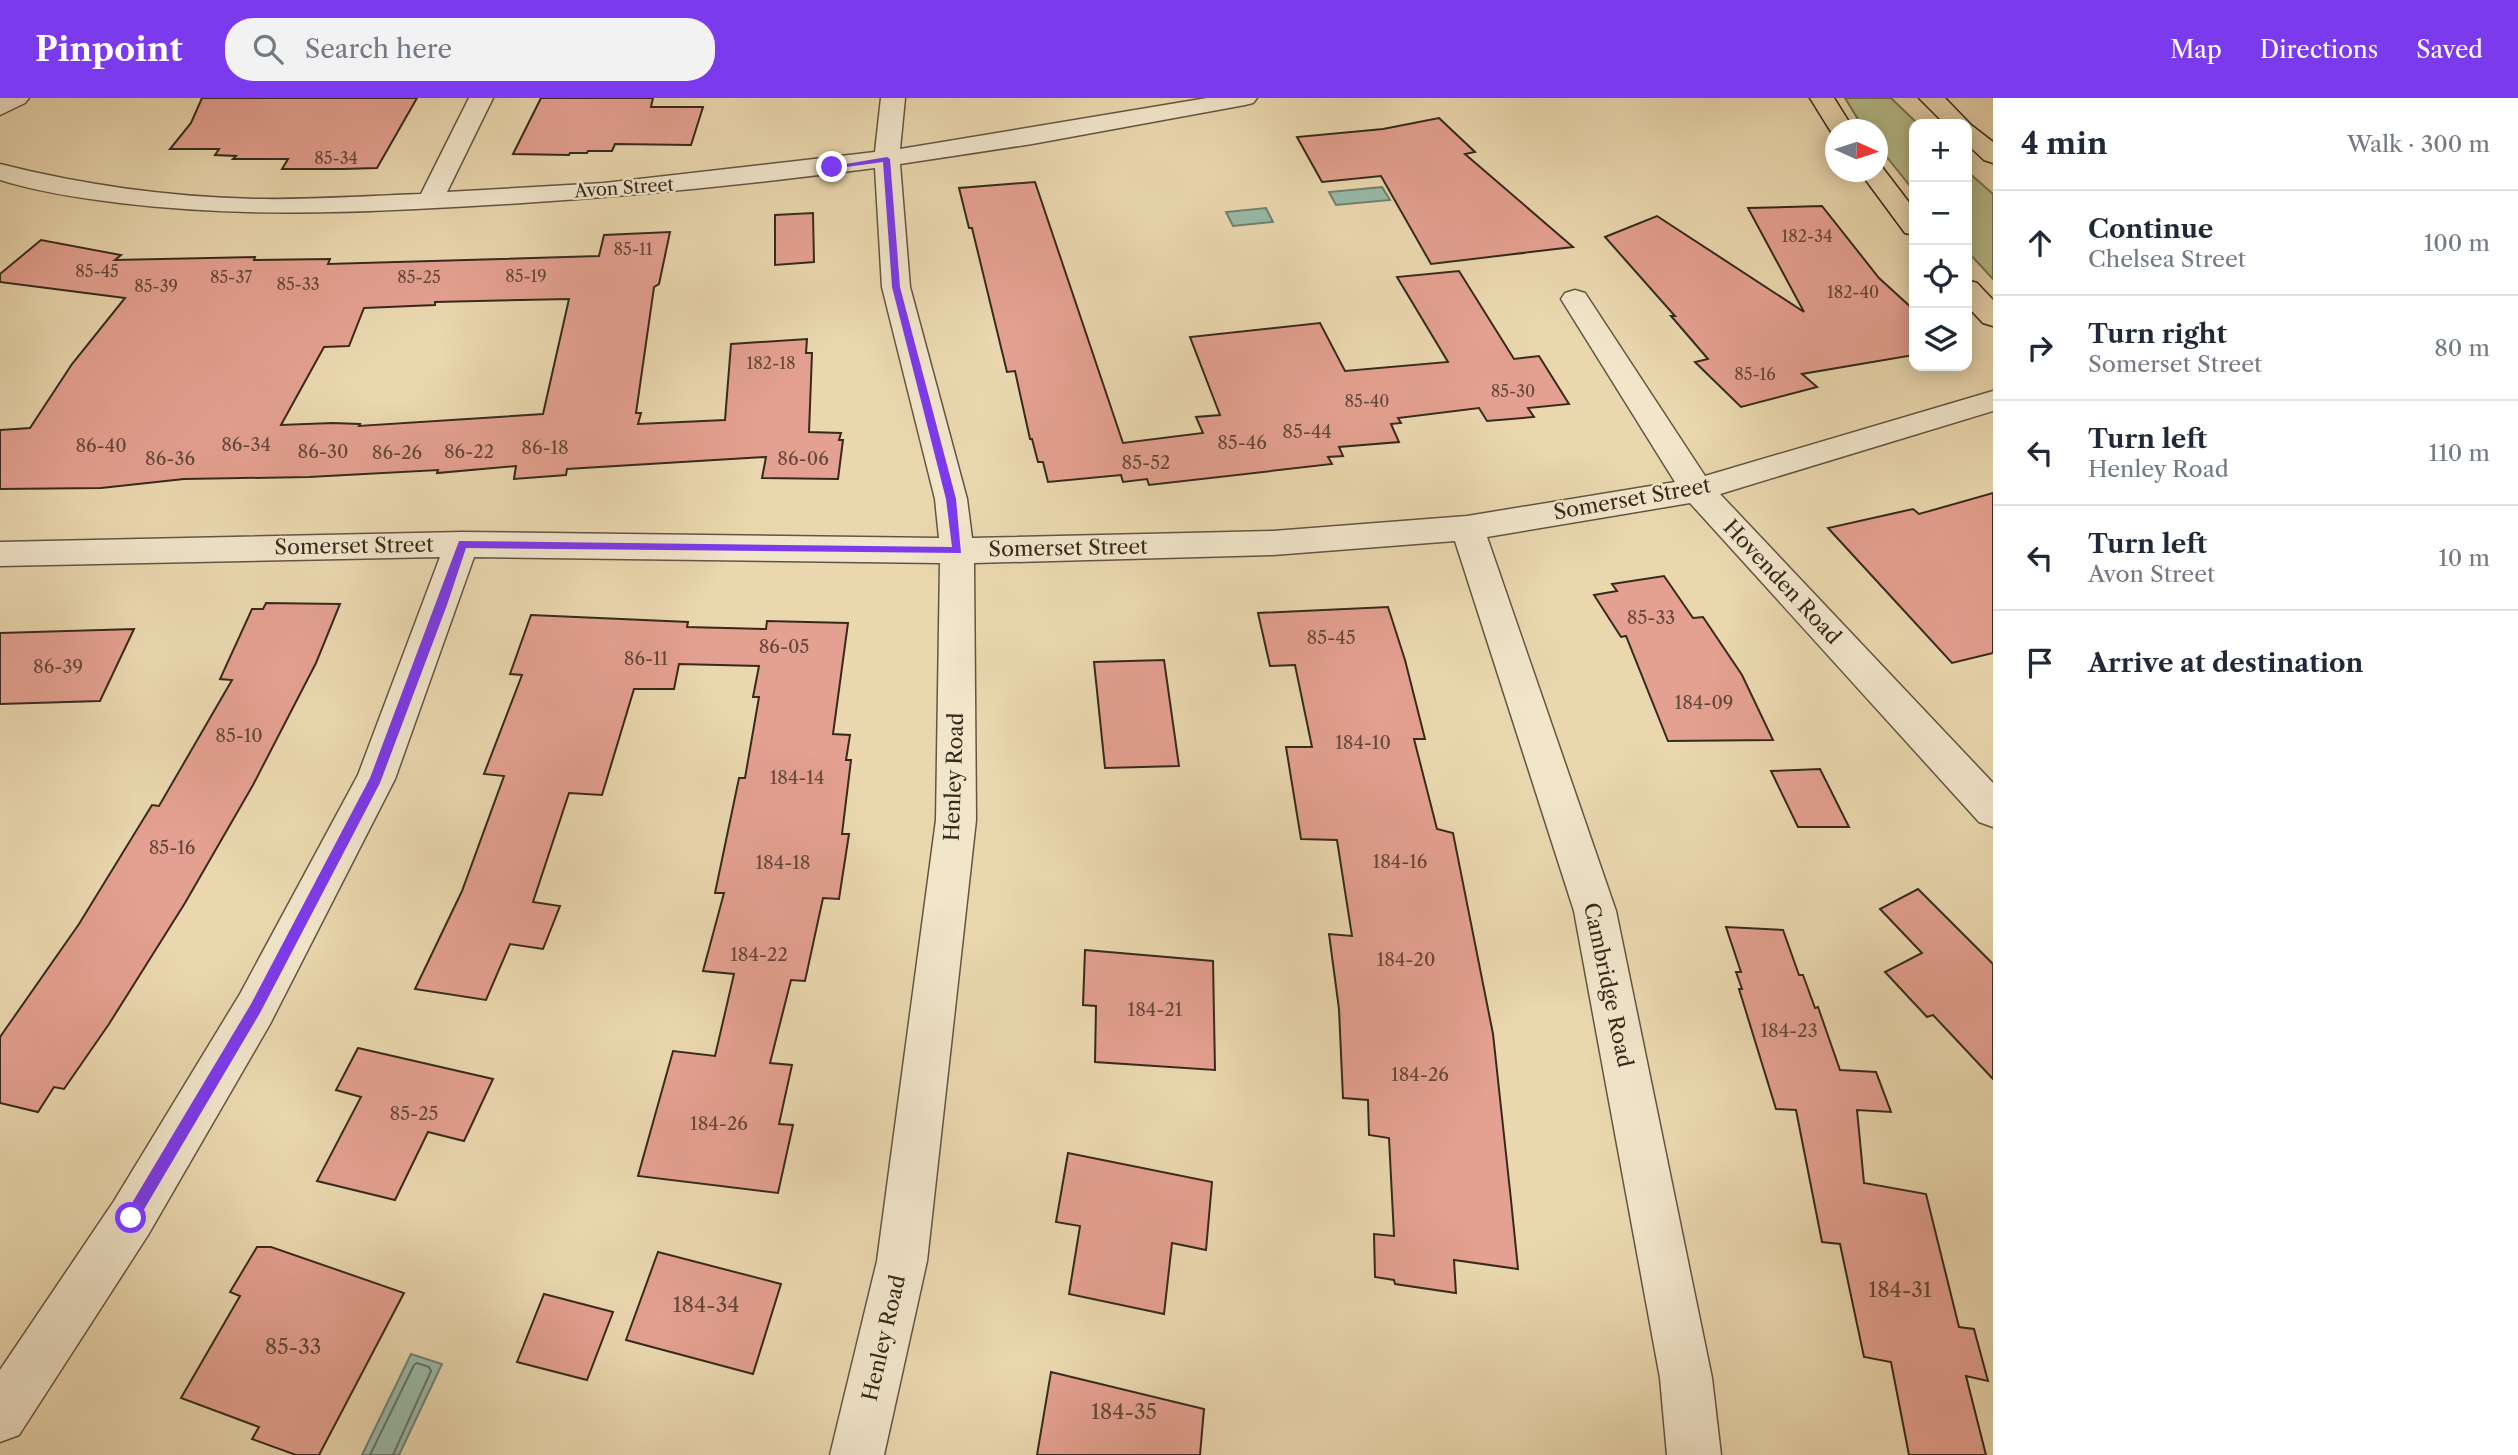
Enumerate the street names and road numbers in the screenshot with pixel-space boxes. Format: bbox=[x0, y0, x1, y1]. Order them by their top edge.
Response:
street label: Avon Street bbox=[573, 174, 675, 203]
street label: Somerset Street bbox=[1551, 472, 1713, 525]
street label: Hovenden Road bbox=[1718, 514, 1846, 649]
street label: Somerset Street bbox=[274, 532, 434, 559]
street label: Somerset Street bbox=[988, 534, 1148, 561]
street label: Henley Road bbox=[939, 712, 968, 842]
street label: Cambridge Road bbox=[1579, 900, 1638, 1070]
street label: Henley Road bbox=[857, 1272, 910, 1403]

